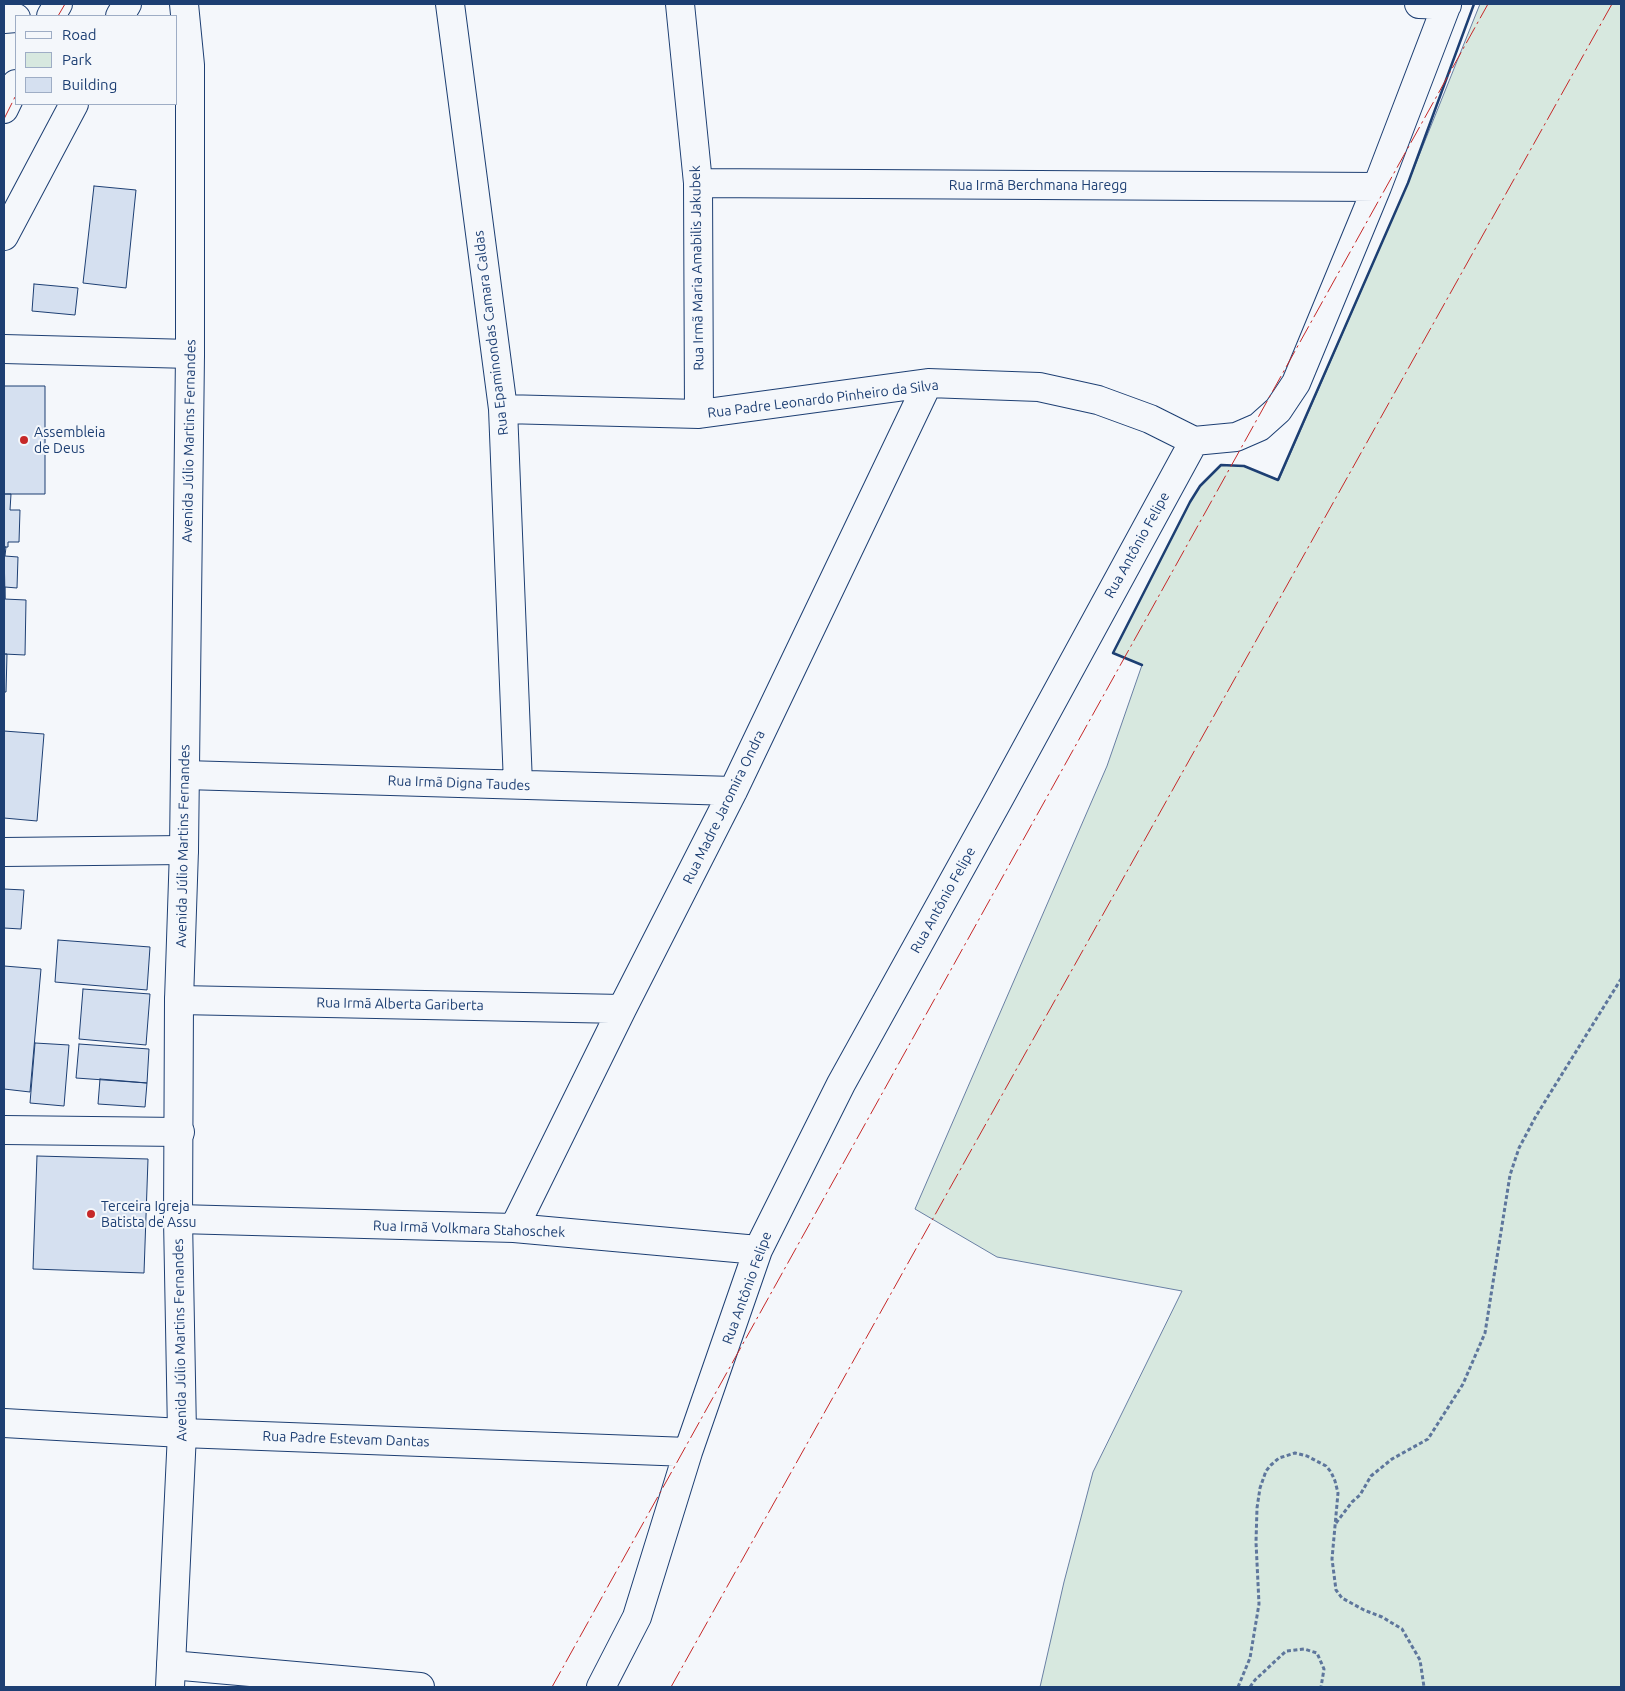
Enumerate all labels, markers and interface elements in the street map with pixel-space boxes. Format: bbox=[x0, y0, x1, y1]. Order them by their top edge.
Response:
legend bbox=[15, 15, 178, 105]
text: Road bbox=[62, 26, 97, 43]
text: Park bbox=[62, 51, 92, 68]
text: Building bbox=[62, 76, 117, 93]
street label: Rua Irmã Maria Amabilis Jakubek bbox=[687, 165, 707, 371]
street label: Rua Irmã Berchmana Haregg bbox=[949, 177, 1127, 193]
street label: Rua Epaminondas Camara Caldas bbox=[470, 230, 512, 436]
street label: Avenida Júlio Martins Fernandes bbox=[179, 339, 199, 543]
street label: Rua Padre Leonardo Pinheiro da Silva bbox=[707, 376, 939, 422]
place label: Assembleia de Deus bbox=[34, 424, 105, 457]
marker: Assembleia de Deus bbox=[18, 434, 30, 446]
street label: Rua Antônio Felipe bbox=[1101, 489, 1173, 601]
street label: Rua Madre Jaromira Ondra bbox=[679, 727, 769, 887]
street label: Avenida Júlio Martins Fernandes bbox=[173, 744, 193, 948]
street label: Rua Irmã Digna Taudes bbox=[387, 772, 531, 794]
street label: Rua Antônio Felipe bbox=[907, 844, 979, 956]
street label: Rua Irmã Alberta Gariberta bbox=[316, 994, 484, 1014]
place label: Terceira Igreja Batista de Assu bbox=[101, 1198, 196, 1230]
marker: Terceira Igreja Batista de Assu bbox=[85, 1208, 97, 1220]
street label: Rua Irmã Volkmara Stahoschek bbox=[373, 1217, 565, 1241]
street label: Rua Antônio Felipe bbox=[719, 1229, 775, 1347]
street label: Avenida Júlio Martins Fernandes bbox=[170, 1238, 190, 1442]
street label: Rua Padre Estevam Dantas bbox=[262, 1428, 430, 1450]

